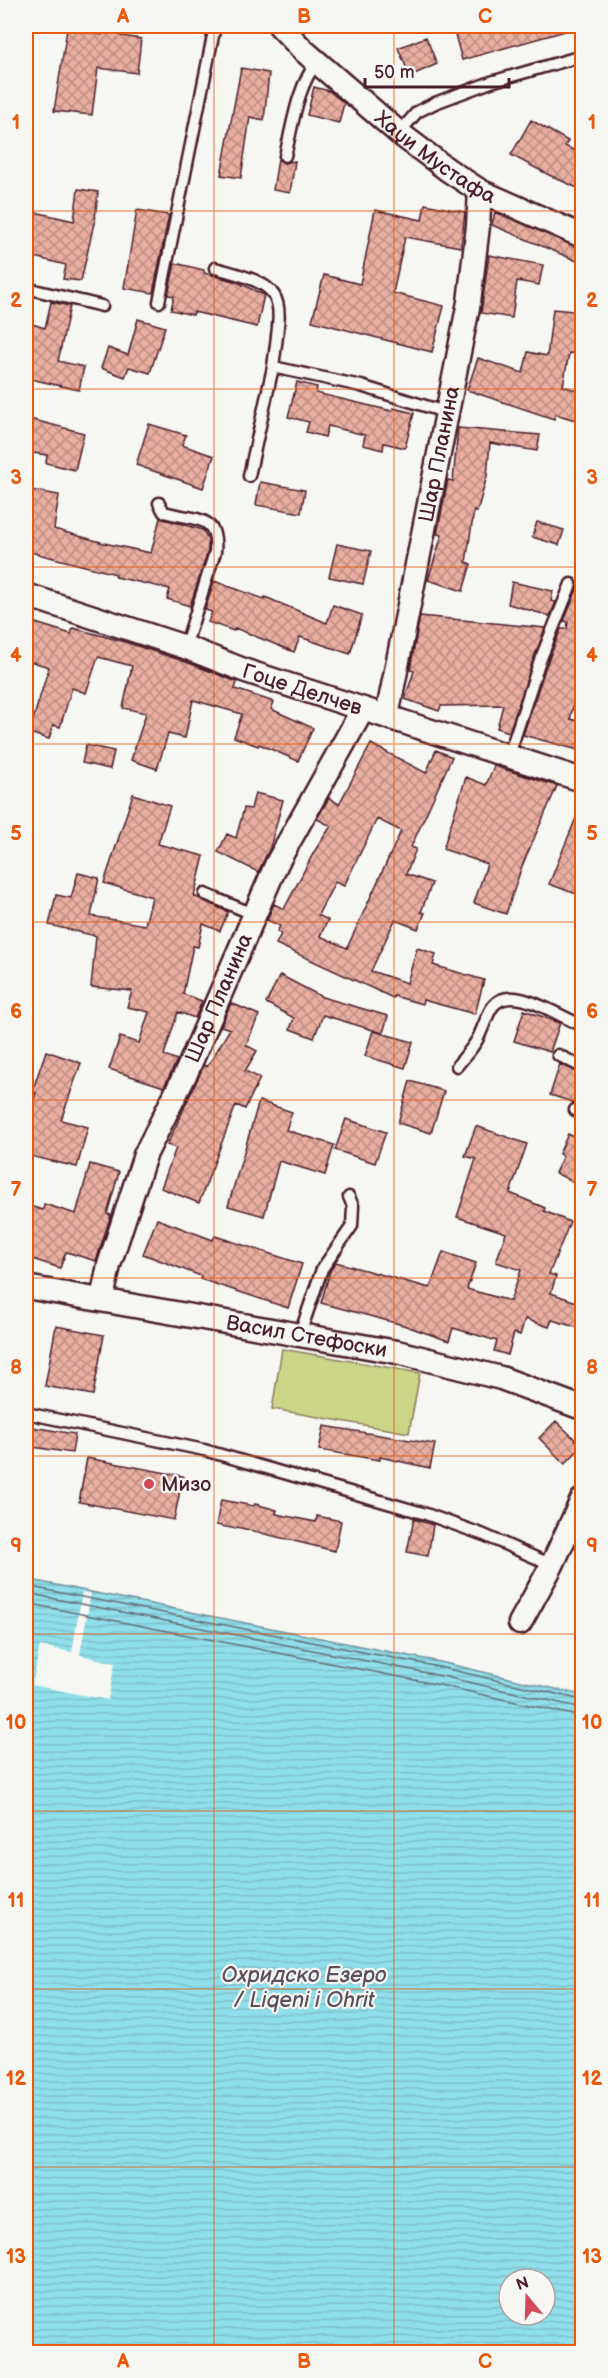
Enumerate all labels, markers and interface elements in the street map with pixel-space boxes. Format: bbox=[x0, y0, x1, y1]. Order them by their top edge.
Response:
text: A bbox=[116, 5, 130, 29]
text: B bbox=[297, 5, 311, 29]
text: C bbox=[478, 5, 492, 29]
scale bar bbox=[365, 51, 509, 89]
text: 50 m bbox=[374, 62, 415, 83]
street label: Хаџи Мустафа bbox=[369, 106, 500, 210]
text: 1 bbox=[12, 111, 20, 135]
text: 1 bbox=[588, 111, 596, 135]
text: 2 bbox=[10, 289, 22, 313]
text: 2 bbox=[586, 289, 598, 313]
street label: Шар Планина bbox=[414, 383, 465, 524]
text: 3 bbox=[10, 466, 22, 490]
text: 3 bbox=[586, 466, 598, 490]
text: 4 bbox=[10, 644, 22, 668]
text: 4 bbox=[586, 644, 598, 668]
street label: Гоце Делчев bbox=[239, 659, 365, 721]
text: 5 bbox=[10, 822, 22, 846]
text: 5 bbox=[586, 822, 598, 846]
street label: Шар Планина bbox=[180, 929, 258, 1067]
text: 6 bbox=[10, 1000, 22, 1024]
text: 6 bbox=[586, 1000, 598, 1024]
text: 7 bbox=[10, 1178, 22, 1202]
text: 7 bbox=[586, 1178, 598, 1202]
street label: Васил Стефоски bbox=[224, 1310, 389, 1363]
text: 8 bbox=[10, 1356, 22, 1380]
text: 8 bbox=[586, 1356, 598, 1380]
place label: Мизо bbox=[161, 1472, 211, 1497]
marker: Мизо bbox=[142, 1477, 156, 1491]
text: 9 bbox=[10, 1534, 22, 1558]
text: 9 bbox=[586, 1534, 598, 1558]
text: 10 bbox=[6, 1711, 26, 1735]
text: 10 bbox=[582, 1711, 602, 1735]
text: 11 bbox=[8, 1889, 24, 1913]
text: 11 bbox=[584, 1889, 600, 1913]
water label: Охридско Езеро / Liqeni i Ohrit bbox=[222, 1962, 387, 2014]
text: 12 bbox=[6, 2067, 26, 2091]
text: 12 bbox=[582, 2067, 602, 2091]
text: 13 bbox=[6, 2245, 26, 2269]
text: 13 bbox=[582, 2245, 602, 2269]
north arrow bbox=[497, 2267, 557, 2327]
text: N bbox=[514, 2273, 531, 2295]
text: A bbox=[116, 2350, 130, 2374]
text: B bbox=[297, 2350, 311, 2374]
text: C bbox=[478, 2350, 492, 2374]

